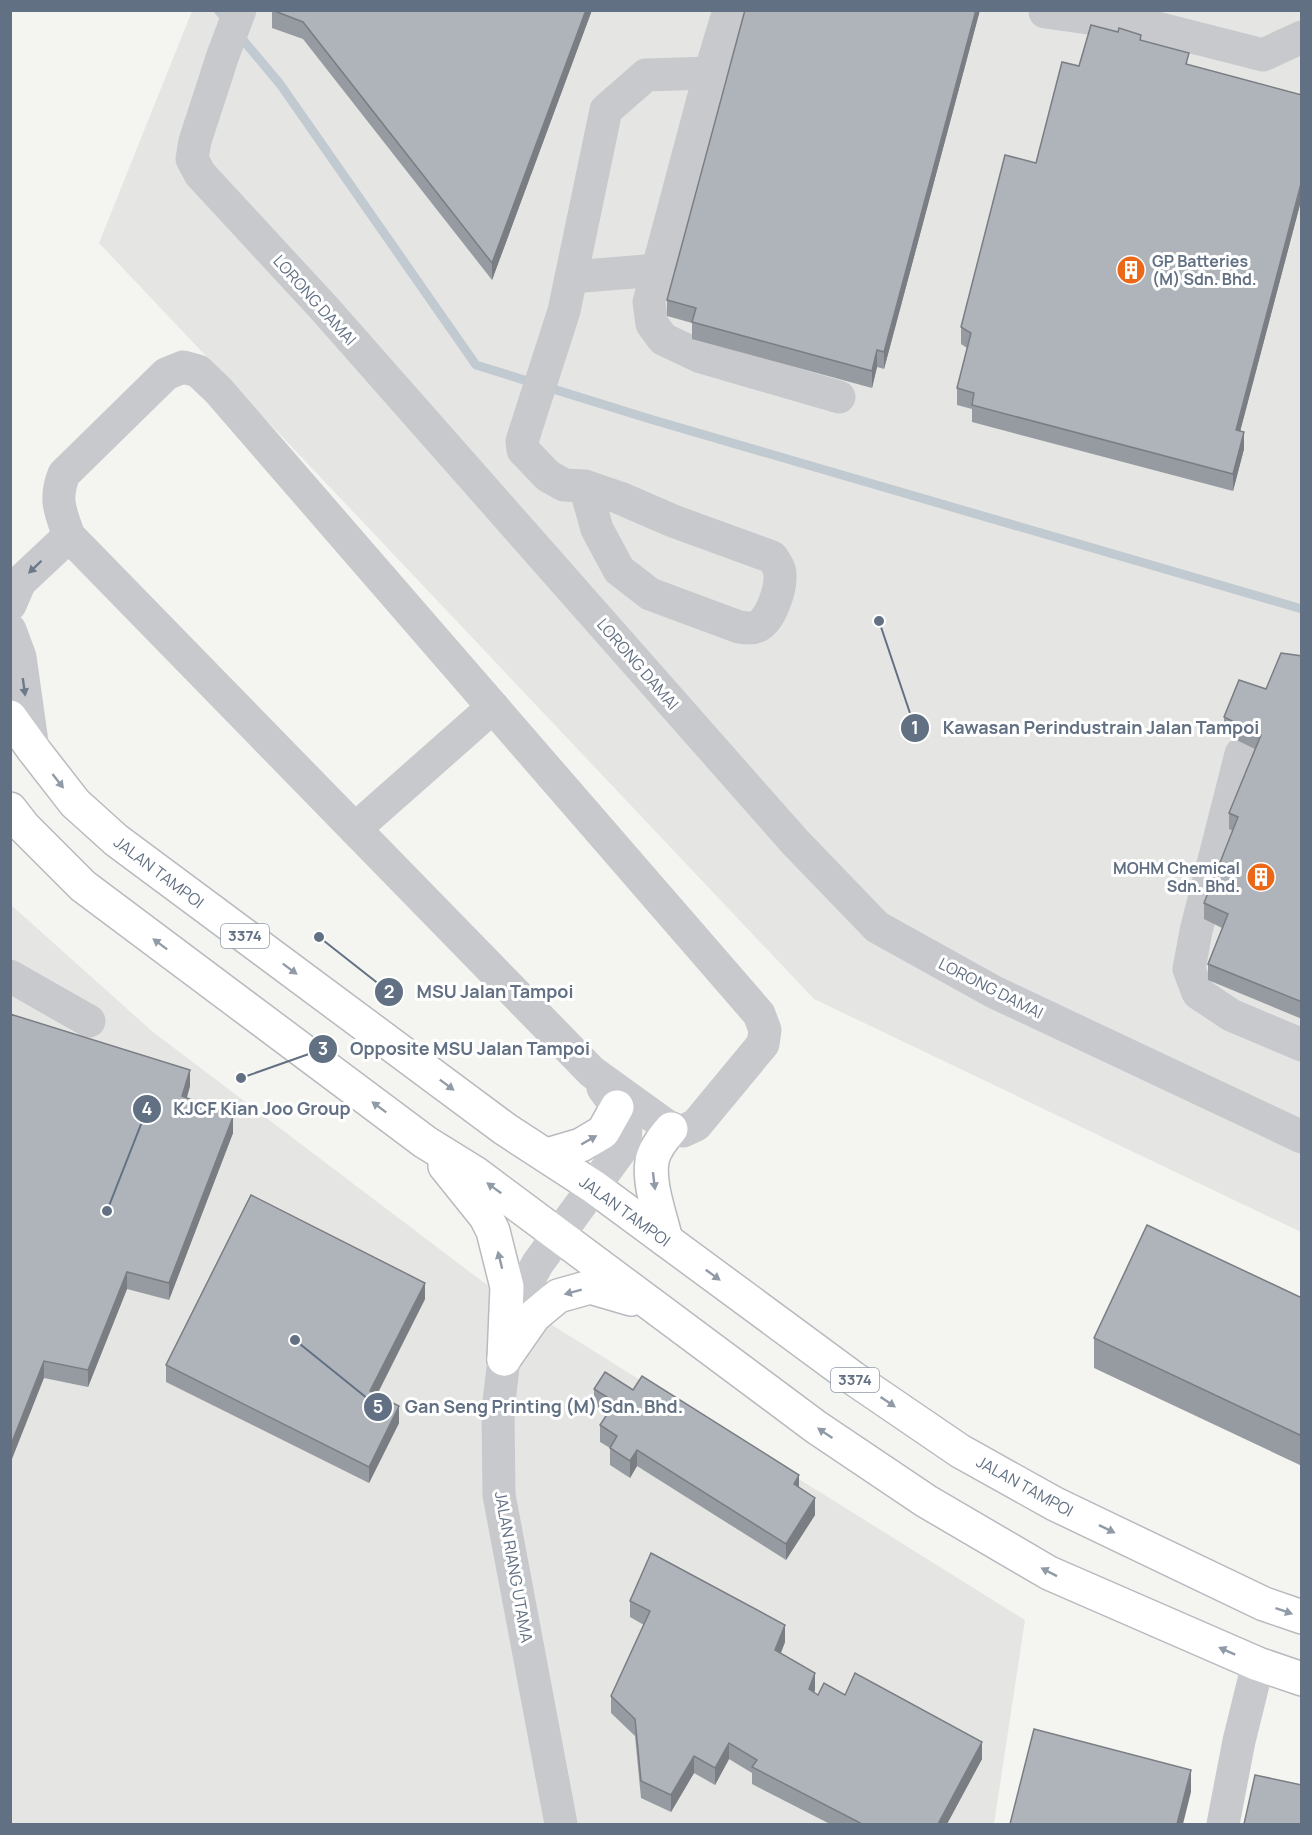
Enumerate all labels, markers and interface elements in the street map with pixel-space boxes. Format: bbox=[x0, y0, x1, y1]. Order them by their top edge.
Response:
street label: LORONG DAMAI bbox=[269, 250, 361, 350]
place label: GP Batteries (M) Sdn. Bhd. bbox=[1152, 250, 1257, 290]
building icon: GP Batteries (M) Sdn. Bhd. bbox=[1115, 254, 1147, 286]
one-way arrow bbox=[29, 560, 43, 574]
street label: LORONG DAMAI bbox=[592, 614, 684, 714]
one-way arrow bbox=[19, 678, 28, 697]
callout: Kawasan Perindustrain Jalan Tampoi bbox=[900, 710, 1271, 746]
text: 1 bbox=[911, 715, 919, 739]
text: Kawasan Perindustrain Jalan Tampoi bbox=[943, 715, 1259, 739]
one-way arrow bbox=[51, 773, 64, 789]
street label: JALAN TAMPOI bbox=[109, 831, 209, 913]
place label: MOHM Chemical Sdn. Bhd. bbox=[1113, 857, 1240, 897]
building icon: MOHM Chemical Sdn. Bhd. bbox=[1245, 861, 1277, 893]
road number: 3374 bbox=[221, 924, 269, 948]
one-way arrow bbox=[153, 938, 168, 950]
street label: LORONG DAMAI bbox=[935, 952, 1047, 1024]
one-way arrow bbox=[282, 963, 298, 976]
callout: MSU Jalan Tampoi bbox=[374, 974, 585, 1010]
text: 2 bbox=[384, 979, 394, 1003]
text: MSU Jalan Tampoi bbox=[417, 979, 573, 1003]
callout: Opposite MSU Jalan Tampoi bbox=[308, 1031, 602, 1067]
text: 3 bbox=[318, 1036, 328, 1060]
text: Opposite MSU Jalan Tampoi bbox=[350, 1036, 590, 1060]
one-way arrow bbox=[439, 1079, 454, 1091]
callout: KJCF Kian Joo Group bbox=[132, 1091, 363, 1127]
text: 4 bbox=[142, 1096, 153, 1120]
text: KJCF Kian Joo Group bbox=[173, 1096, 351, 1120]
one-way arrow bbox=[371, 1101, 387, 1113]
one-way arrow bbox=[581, 1135, 598, 1145]
street label: JALAN TAMPOI bbox=[575, 1171, 675, 1251]
one-way arrow bbox=[649, 1172, 658, 1191]
one-way arrow bbox=[487, 1182, 503, 1194]
one-way arrow bbox=[495, 1250, 505, 1269]
one-way arrow bbox=[705, 1269, 721, 1281]
one-way arrow bbox=[564, 1287, 583, 1297]
road number: 3374 bbox=[831, 1368, 879, 1392]
callout: Gan Seng Printing (M) Sdn. Bhd. bbox=[363, 1389, 695, 1425]
text: 5 bbox=[373, 1394, 383, 1418]
text: Gan Seng Printing (M) Sdn. Bhd. bbox=[405, 1394, 683, 1418]
one-way arrow bbox=[880, 1396, 896, 1407]
one-way arrow bbox=[817, 1428, 833, 1439]
street label: JALAN TAMPOI bbox=[973, 1450, 1077, 1522]
street label: JALAN RIANG UTAMA bbox=[490, 1490, 538, 1644]
one-way arrow bbox=[1099, 1525, 1116, 1534]
one-way arrow bbox=[1040, 1567, 1057, 1577]
one-way arrow bbox=[1275, 1607, 1293, 1617]
one-way arrow bbox=[1218, 1646, 1236, 1656]

